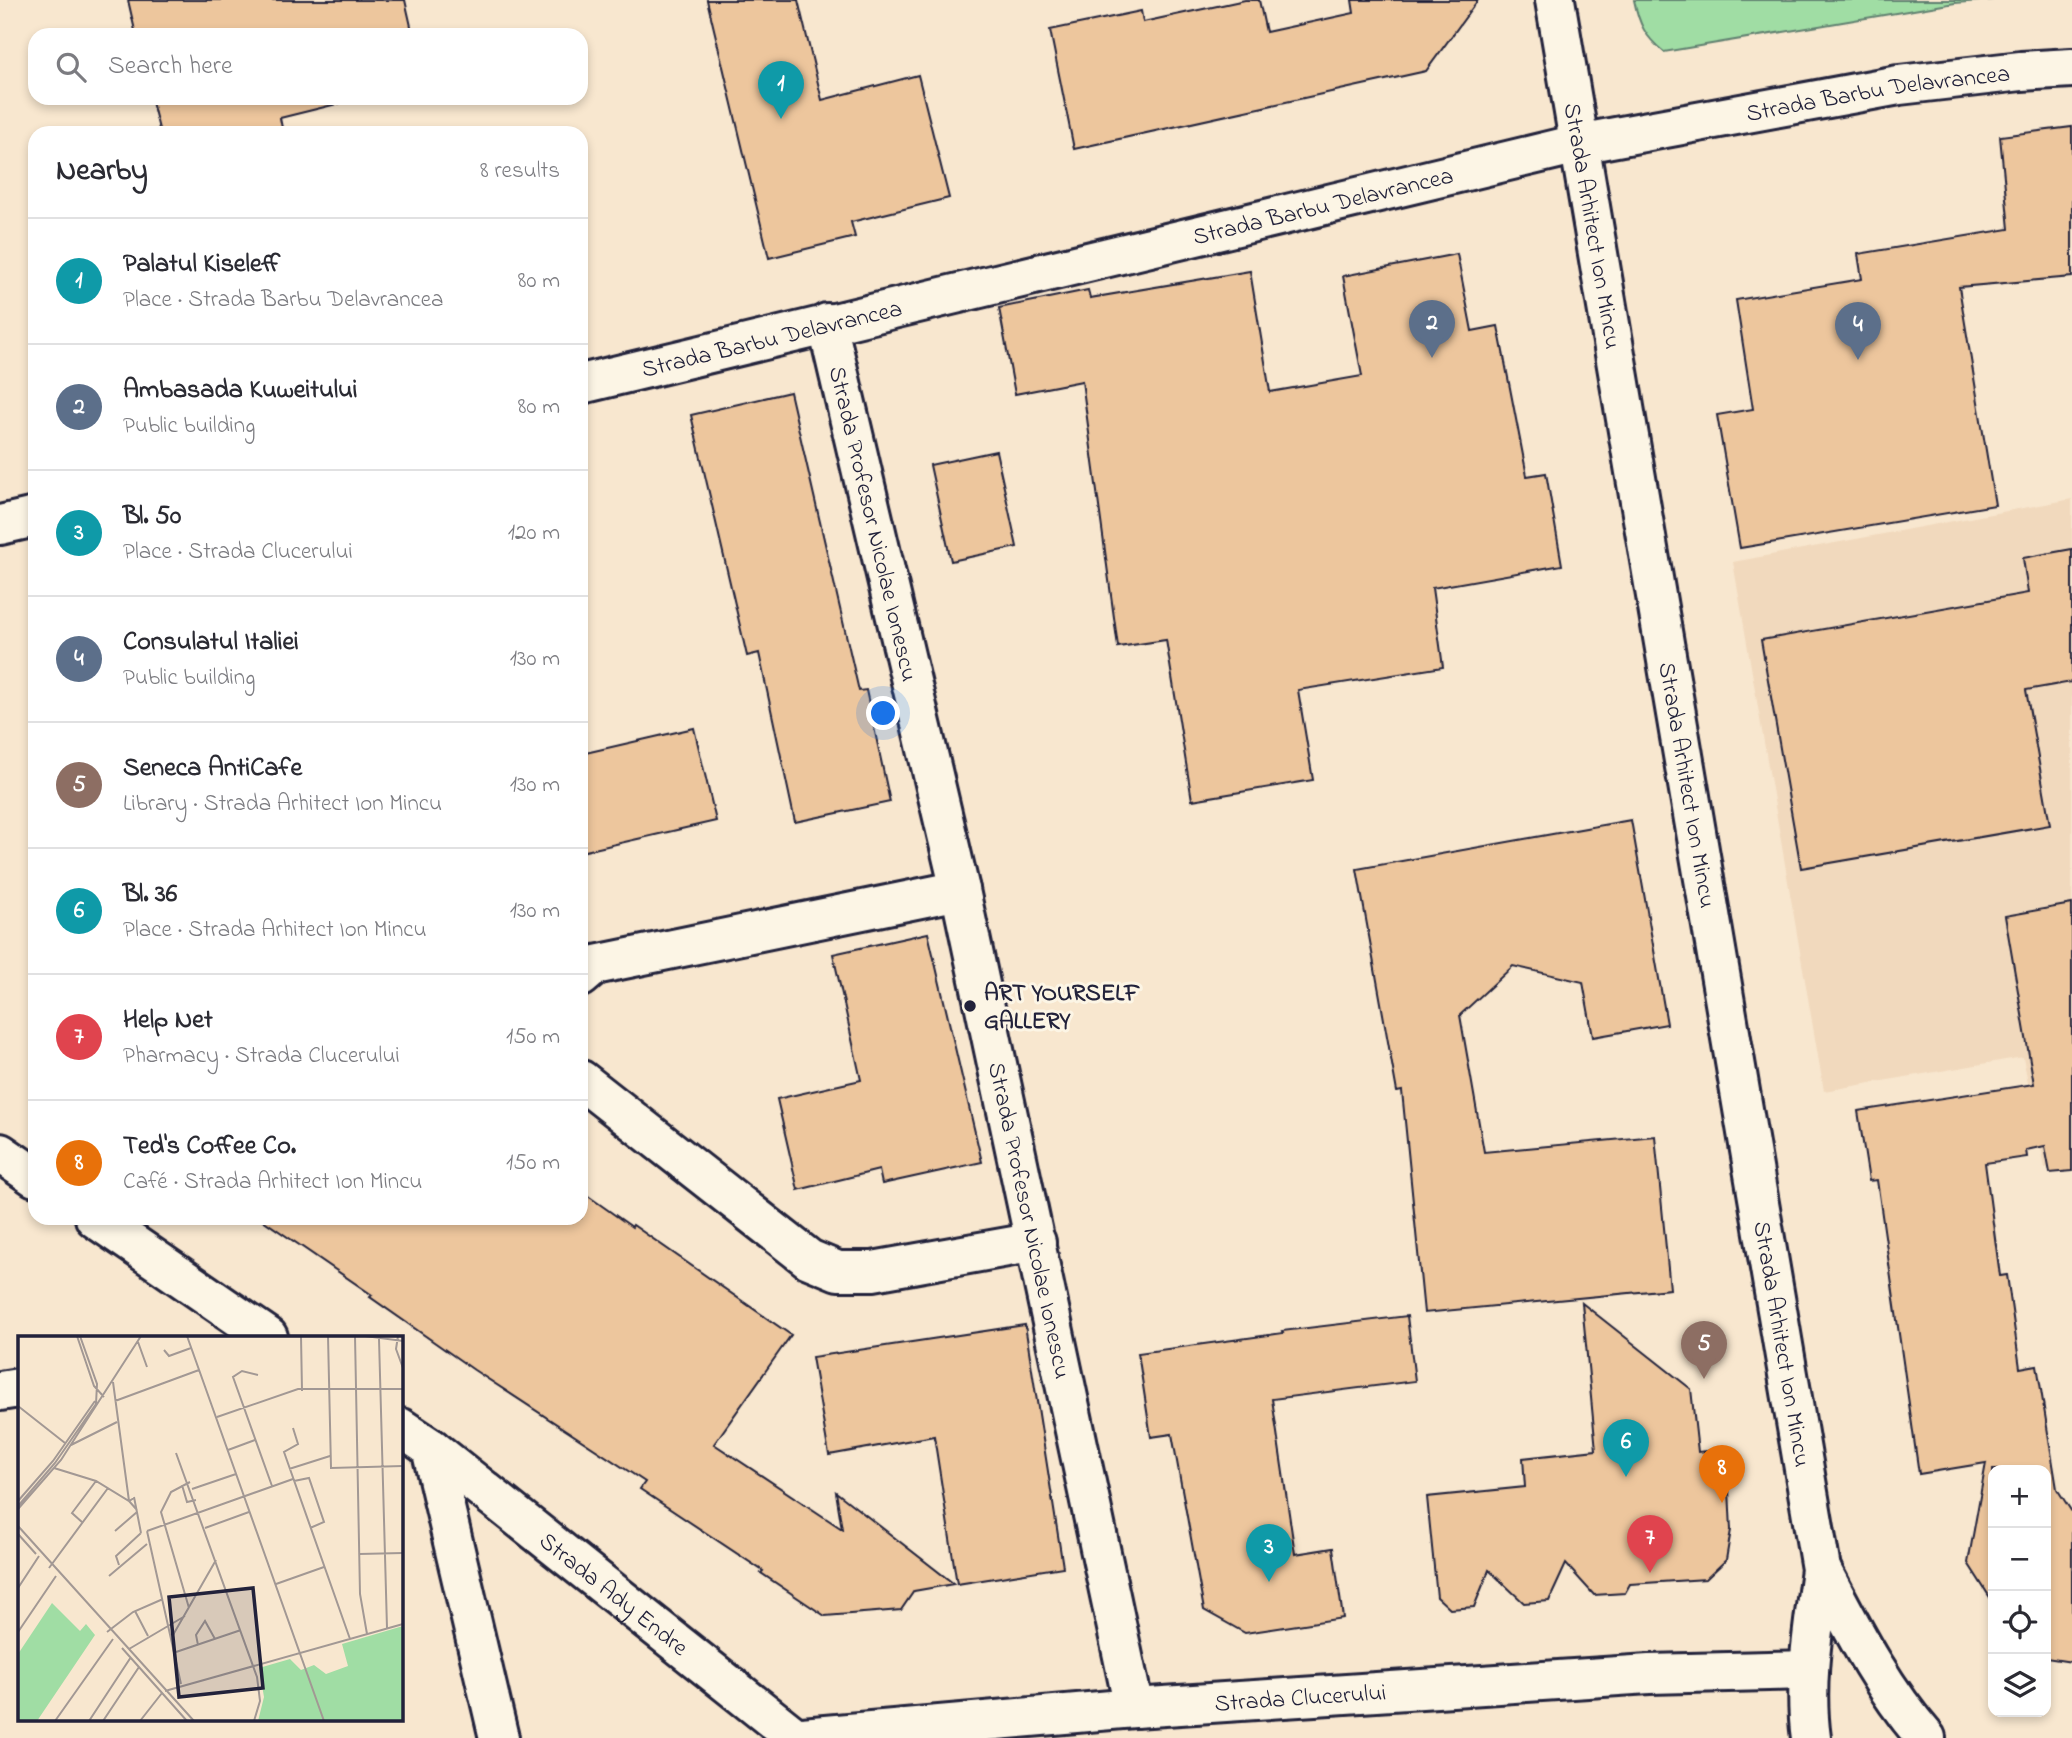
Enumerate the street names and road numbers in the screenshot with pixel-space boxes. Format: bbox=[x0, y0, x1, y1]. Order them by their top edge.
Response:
street label: Strada Barbu Delavrancea bbox=[1744, 57, 2012, 133]
street label: Strada Arhitect Ion Mincu bbox=[1553, 101, 1629, 352]
street label: Strada Barbu Delavrancea bbox=[1190, 160, 1457, 256]
street label: Strada Barbu Delavrancea bbox=[638, 292, 906, 389]
street label: Strada Profesor Nicolae Ionescu bbox=[818, 363, 926, 685]
street label: Strada Arhitect Ion Mincu bbox=[1648, 660, 1724, 911]
street label: Strada Profesor Nicolae Ionescu bbox=[977, 1059, 1079, 1382]
street label: Strada Arhitect Ion Mincu bbox=[1742, 1219, 1818, 1470]
street label: Strada Ady Endre bbox=[530, 1525, 695, 1666]
street label: Strada Clucerului bbox=[1214, 1676, 1387, 1723]

